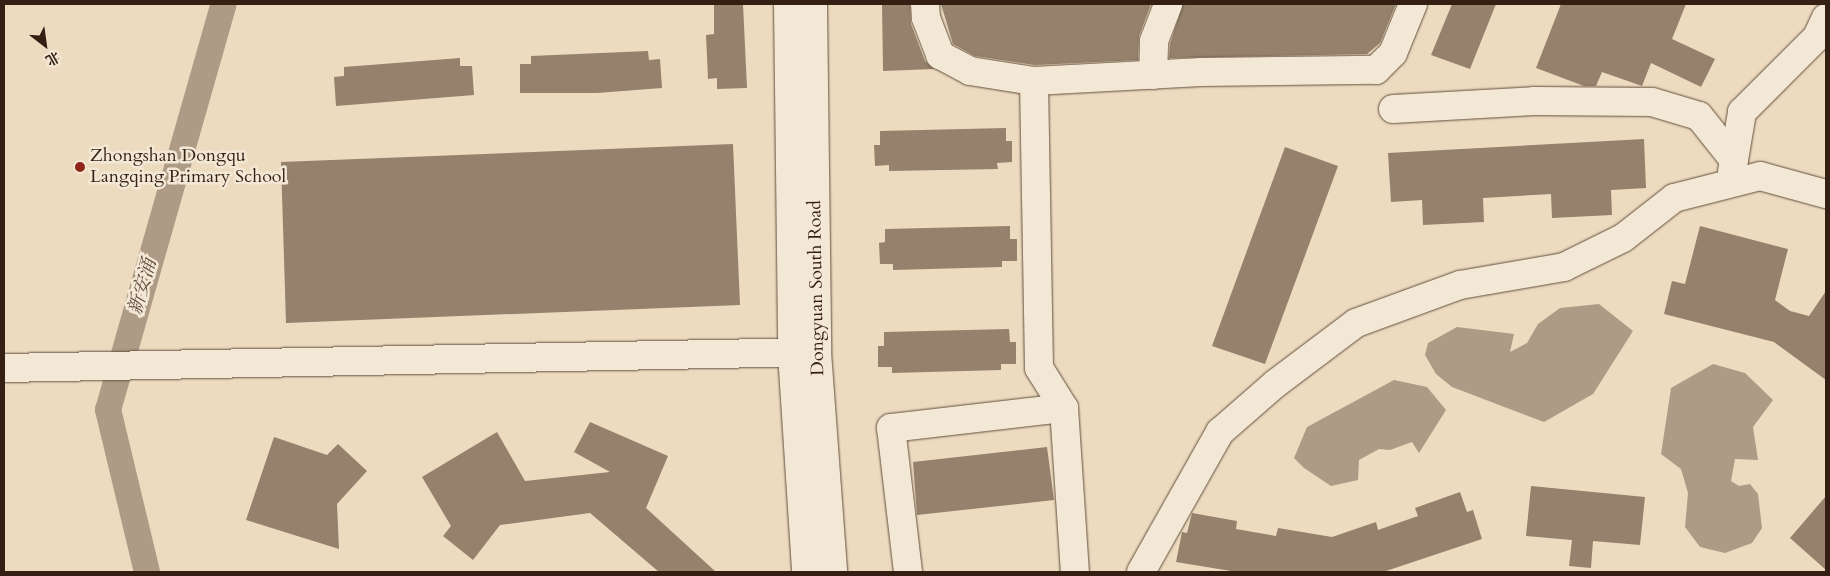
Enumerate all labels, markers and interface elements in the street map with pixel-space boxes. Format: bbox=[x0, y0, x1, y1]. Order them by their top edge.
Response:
north arrow bbox=[20, 20, 70, 70]
text: 北 bbox=[42, 47, 64, 70]
place label: Zhongshan Dongqu Langqing Primary School bbox=[90, 146, 286, 188]
marker: Zhongshan Dongqu Langqing Primary School bbox=[74, 161, 86, 173]
street label: Dongyuan South Road bbox=[805, 200, 829, 376]
water label: 新安涌 bbox=[124, 256, 162, 318]

